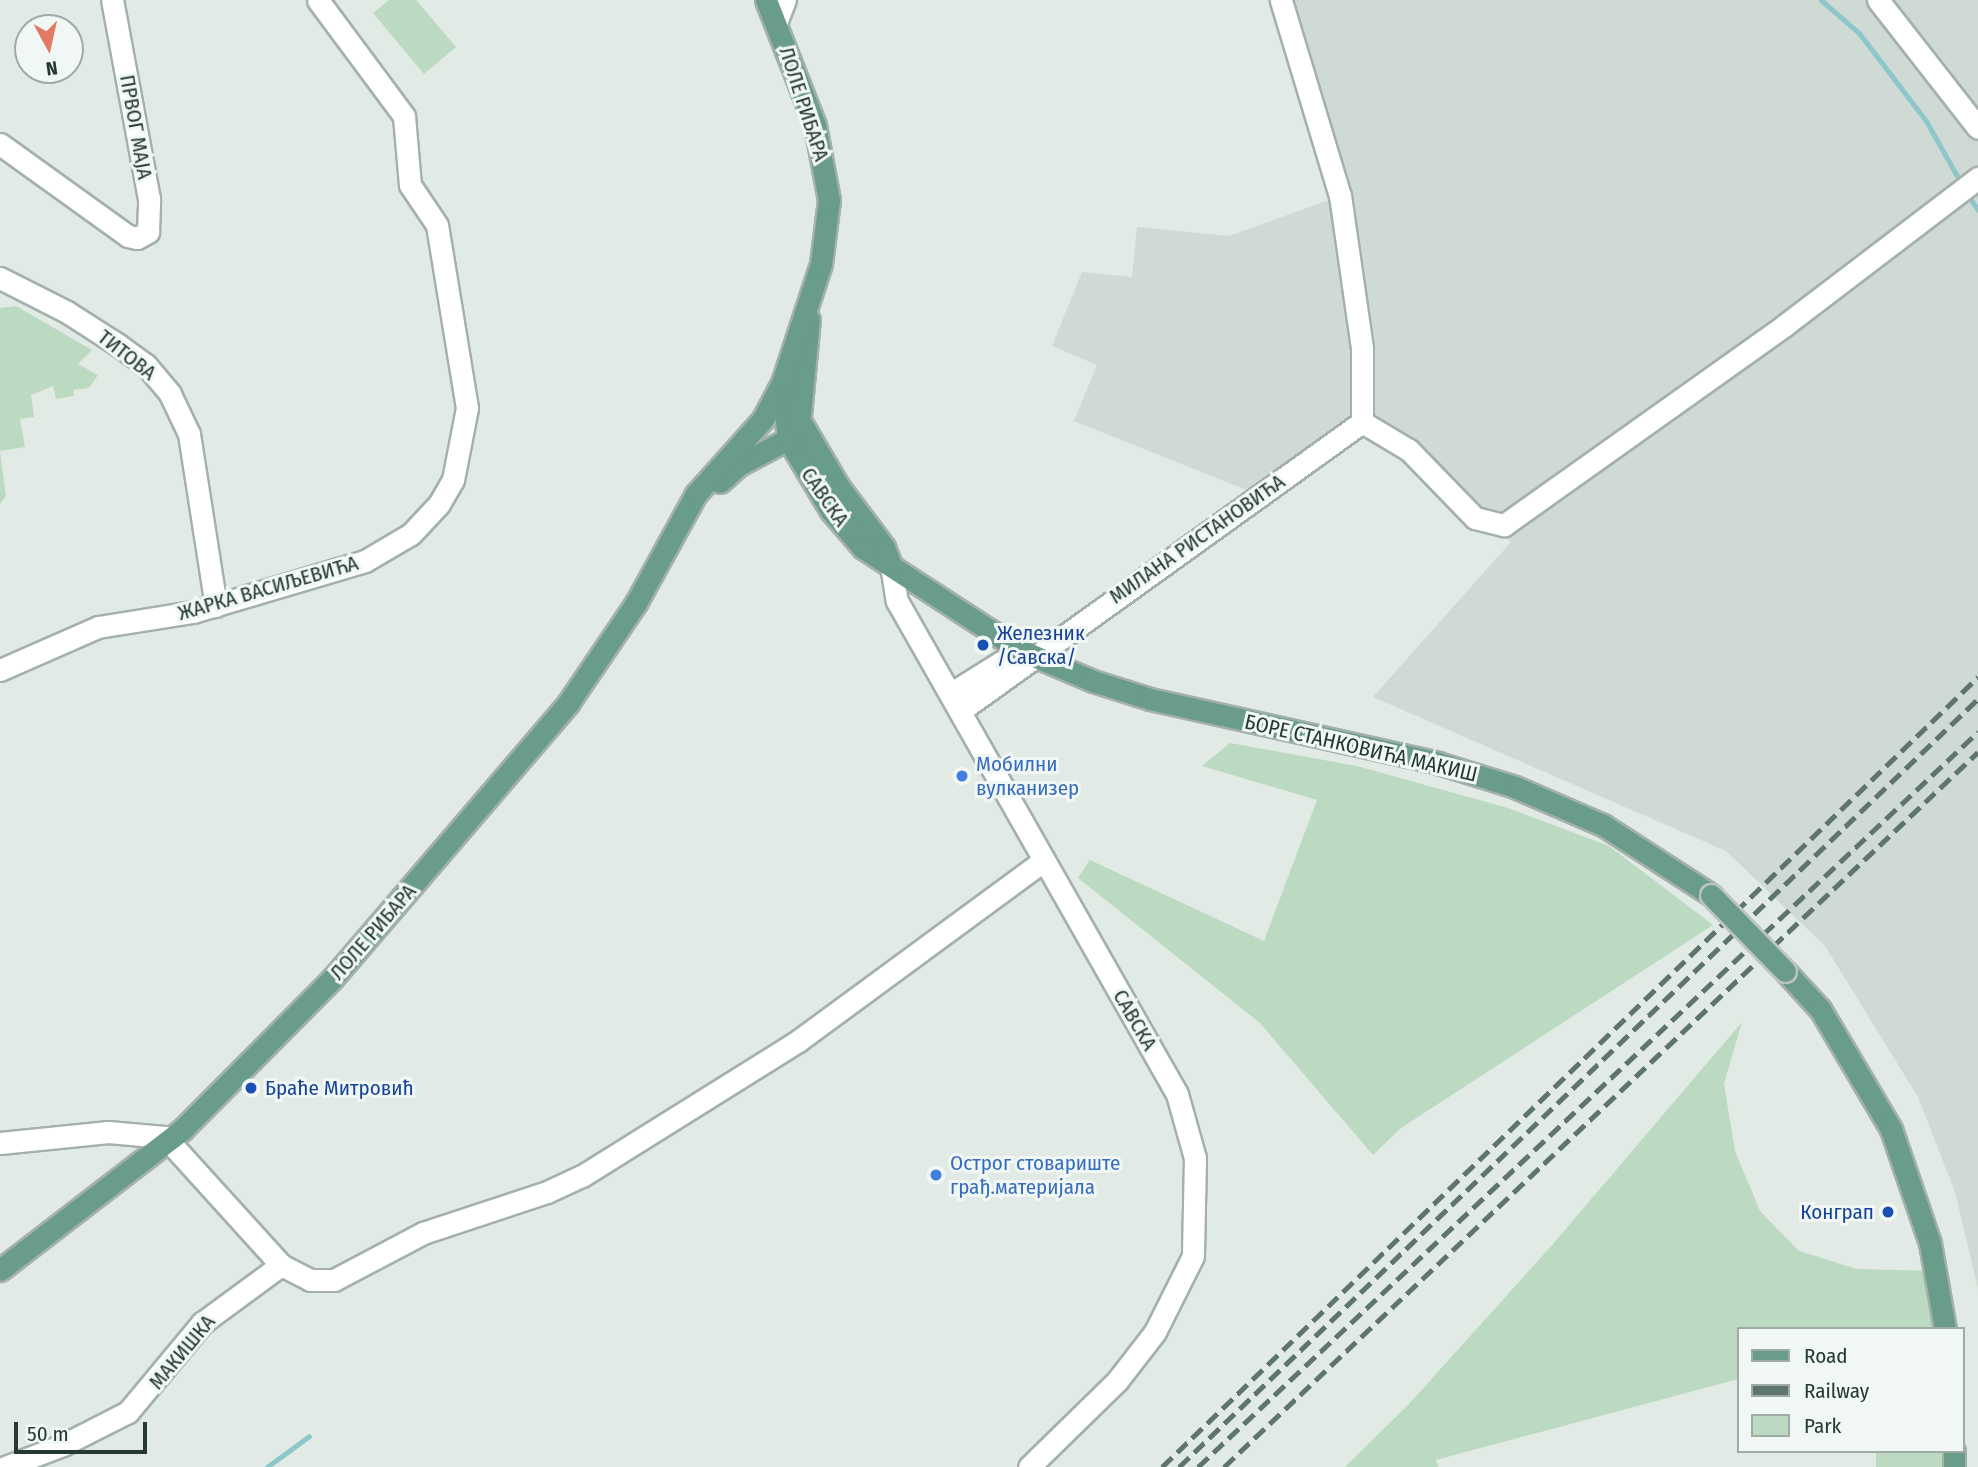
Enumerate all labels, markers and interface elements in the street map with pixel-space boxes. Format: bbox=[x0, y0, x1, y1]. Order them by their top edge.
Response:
north arrow bbox=[14, 14, 84, 84]
street label: ЛОЛЕ РИБАРА bbox=[774, 44, 834, 164]
text: N bbox=[44, 56, 59, 80]
street label: ПРВОГ МАЈА bbox=[114, 73, 158, 181]
street label: ТИТОВА bbox=[93, 324, 161, 386]
street label: САВСКА bbox=[796, 463, 854, 531]
street label: МИЛАНА РИСТАНОВИЋА bbox=[1104, 469, 1290, 609]
street label: ЖАРКА ВАСИЉЕВИЋА bbox=[175, 550, 361, 626]
place label: Железник /Савска/ bbox=[997, 620, 1085, 670]
marker: Железник /Савска/ bbox=[975, 637, 991, 653]
street label: БОРЕ СТАНКОВИЋА МАКИШ bbox=[1242, 709, 1480, 787]
place label: Мобилни вулканизер bbox=[976, 751, 1079, 801]
marker: Мобилни вулканизер bbox=[954, 768, 970, 784]
street label: ЛОЛЕ РИБАРА bbox=[325, 879, 421, 985]
street label: САВСКА bbox=[1108, 985, 1162, 1055]
place label: Браће Митровић bbox=[265, 1075, 414, 1101]
marker: Браће Митровић bbox=[243, 1080, 259, 1096]
place label: Острог стовариште грађ.материјала bbox=[950, 1150, 1120, 1200]
marker: Острог стовариште грађ.материјала bbox=[928, 1167, 944, 1183]
place label: Конграп bbox=[1800, 1199, 1874, 1225]
marker: Конграп bbox=[1880, 1204, 1896, 1220]
street label: МАКИШКА bbox=[144, 1310, 220, 1394]
legend bbox=[1736, 1327, 1964, 1453]
text: Road bbox=[1804, 1343, 1848, 1369]
text: Railway bbox=[1804, 1378, 1869, 1404]
scale bar bbox=[18, 1408, 150, 1452]
text: Park bbox=[1804, 1413, 1841, 1439]
text: 50 m bbox=[27, 1421, 69, 1447]

